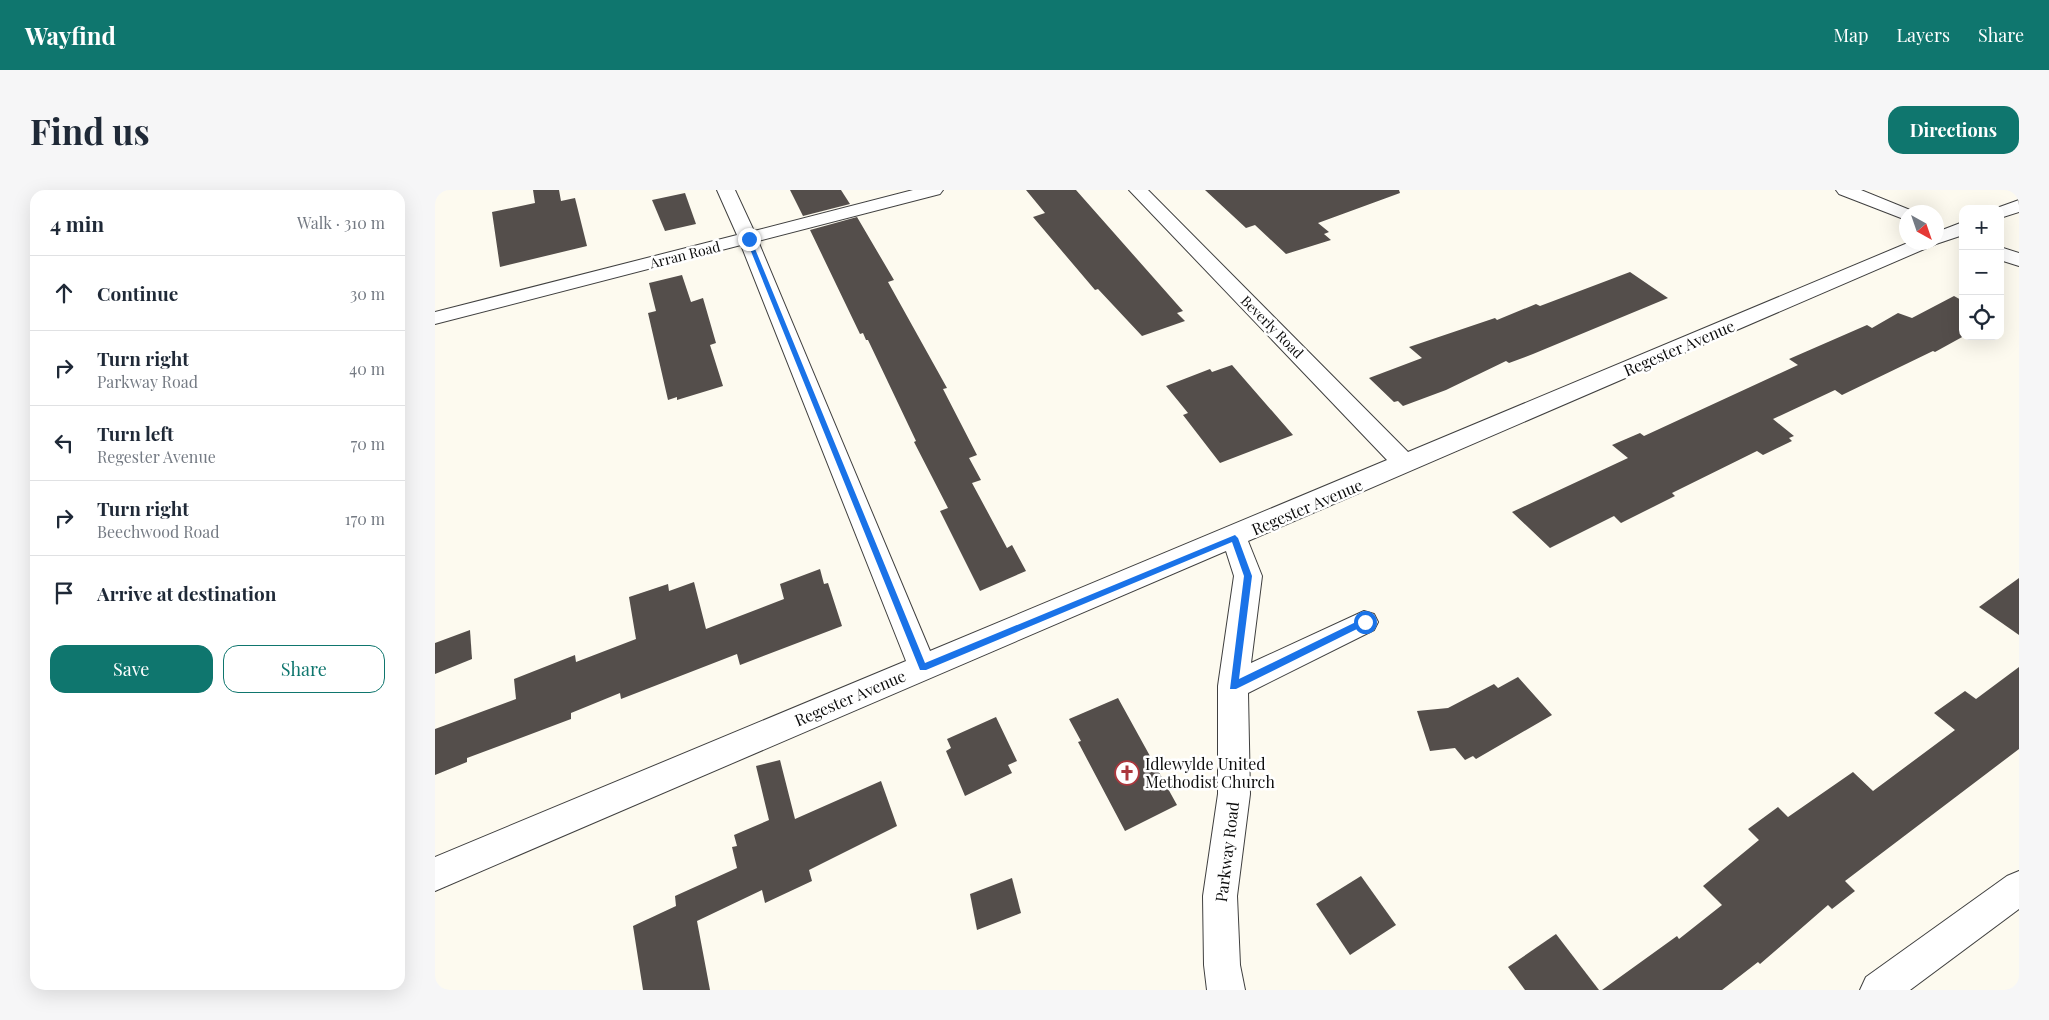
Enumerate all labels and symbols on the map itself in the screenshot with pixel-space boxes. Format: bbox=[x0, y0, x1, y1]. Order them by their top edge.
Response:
north arrow bbox=[1899, 205, 1944, 250]
route end bbox=[738, 228, 761, 251]
street label: Arran Road bbox=[647, 237, 722, 273]
street label: Beverly Road bbox=[1237, 291, 1308, 362]
street label: Regester Avenue bbox=[1620, 315, 1738, 380]
street label: Regester Avenue bbox=[1248, 474, 1366, 539]
route start bbox=[1354, 611, 1377, 634]
street label: Regester Avenue bbox=[791, 665, 909, 730]
place label: Idlewylde United Methodist Church bbox=[1145, 753, 1275, 792]
church icon: Idlewylde United Methodist Church bbox=[1114, 760, 1140, 786]
street label: Parkway Road bbox=[1210, 801, 1243, 903]

